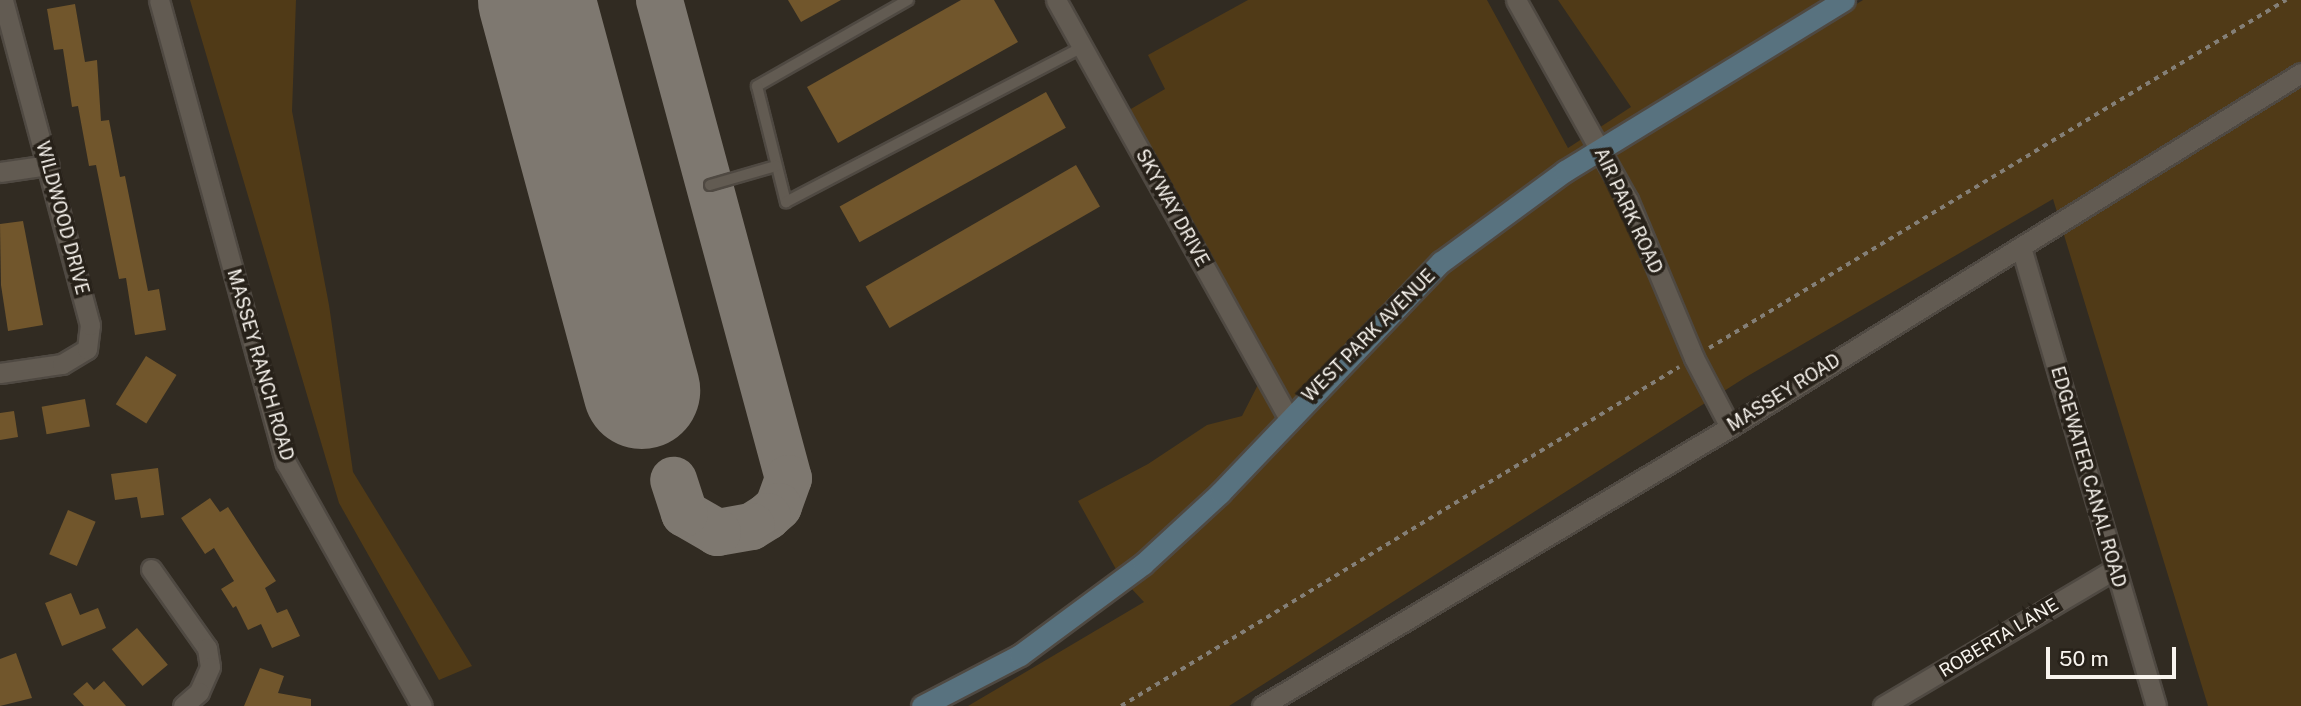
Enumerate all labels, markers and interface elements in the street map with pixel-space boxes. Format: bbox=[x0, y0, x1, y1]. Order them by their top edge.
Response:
street label: WILDWOOD DRIVE bbox=[31, 139, 93, 297]
street label: AIR PARK ROAD bbox=[1589, 145, 1667, 277]
street label: SKYWAY DRIVE bbox=[1131, 146, 1213, 270]
street label: WEST PARK AVENUE bbox=[1298, 265, 1440, 407]
street label: MASSEY RANCH ROAD bbox=[222, 267, 298, 463]
street label: MASSEY ROAD bbox=[1723, 350, 1845, 436]
street label: EDGEWATER CANAL ROAD bbox=[2046, 364, 2130, 590]
street label: ROBERTA LANE bbox=[1936, 594, 2062, 682]
scale bar bbox=[2049, 632, 2178, 676]
text: 50 m bbox=[2059, 646, 2109, 671]

